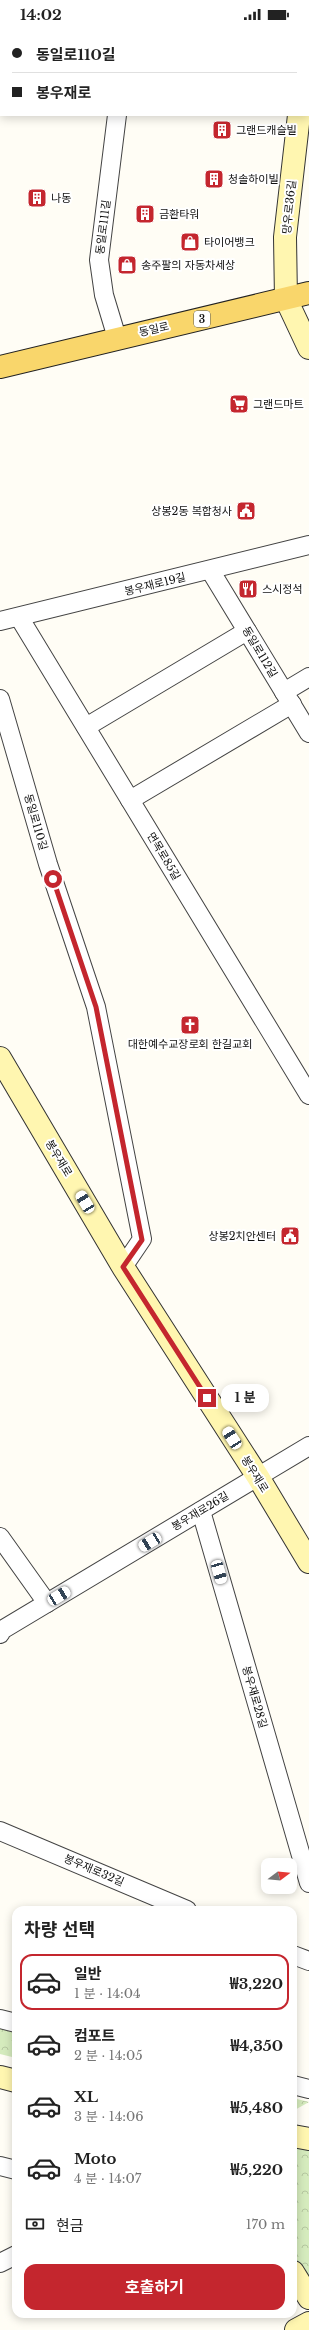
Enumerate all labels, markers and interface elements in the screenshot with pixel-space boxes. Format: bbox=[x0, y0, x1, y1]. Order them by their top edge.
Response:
text: 14:02 bbox=[20, 5, 62, 24]
text: 동일로110길 bbox=[36, 45, 116, 64]
text: 봉우재로 bbox=[36, 83, 91, 102]
building icon: 그랜드캐슬빌 bbox=[211, 119, 233, 141]
place label: 그랜드캐슬빌 bbox=[236, 123, 297, 137]
building icon: 청솔하이빌 bbox=[203, 168, 225, 190]
place label: 청솔하이빌 bbox=[228, 172, 279, 186]
street label: 망우로36길 bbox=[279, 179, 299, 235]
building icon: 나동 bbox=[26, 187, 48, 209]
place label: 나동 bbox=[51, 191, 71, 205]
street label: 동일로111길 bbox=[93, 199, 113, 255]
building icon: 금환타워 bbox=[134, 203, 156, 225]
place label: 금환타워 bbox=[159, 207, 199, 221]
shop icon: 타이어뱅크 bbox=[179, 231, 201, 253]
place label: 타이어뱅크 bbox=[204, 235, 255, 249]
shop icon: 송주팔의 자동차세상 bbox=[116, 254, 138, 276]
place label: 송주팔의 자동차세상 bbox=[141, 258, 235, 272]
road number: 3 bbox=[194, 311, 210, 327]
street label: 동일로 bbox=[138, 319, 170, 339]
supermarket icon: 그랜드마트 bbox=[228, 393, 250, 415]
place label: 그랜드마트 bbox=[253, 397, 304, 411]
public building icon: 상봉2동 복합청사 bbox=[235, 500, 257, 522]
place label: 상봉2동 복합청사 bbox=[151, 504, 232, 518]
street label: 봉우재로19길 bbox=[123, 570, 187, 598]
restaurant icon: 스시정석 bbox=[237, 578, 259, 600]
place label: 스시정석 bbox=[262, 582, 302, 596]
street label: 동일로112길 bbox=[239, 624, 281, 680]
street label: 동일로110길 bbox=[21, 792, 51, 852]
street label: 면목로85길 bbox=[144, 830, 184, 882]
route start bbox=[44, 870, 62, 888]
church icon: 대한예수교장로회 한길교회 bbox=[179, 1014, 201, 1036]
place label: 대한예수교장로회 한길교회 bbox=[128, 1037, 252, 1051]
street label: 봉우재로 bbox=[43, 1137, 75, 1179]
car bbox=[74, 1189, 96, 1215]
public building icon: 상봉2치안센터 bbox=[279, 1225, 301, 1247]
place label: 상봉2치안센터 bbox=[209, 1229, 276, 1243]
callout: 1 분 bbox=[221, 1384, 269, 1412]
route end bbox=[198, 1389, 216, 1407]
text: 1 분 bbox=[234, 1389, 256, 1406]
car bbox=[220, 1425, 244, 1451]
street label: 봉우재로 bbox=[238, 1453, 272, 1495]
street label: 봉우재로26길 bbox=[169, 1488, 231, 1534]
car bbox=[137, 1531, 163, 1553]
car bbox=[210, 1559, 228, 1585]
car bbox=[46, 1585, 72, 1607]
street label: 봉우재로28길 bbox=[239, 1664, 271, 1730]
street label: 봉우재로32길 bbox=[62, 1851, 126, 1889]
north arrow bbox=[261, 1858, 297, 1894]
map controls bbox=[261, 1858, 297, 1894]
text: 차량 선택 bbox=[24, 1919, 95, 1941]
icon: car bbox=[26, 1964, 62, 2000]
text: 일반 bbox=[74, 1964, 102, 1983]
text: ₩3,220 bbox=[230, 1974, 283, 1993]
text: 1 분 · 14:04 bbox=[74, 1985, 141, 2002]
icon: car bbox=[26, 2026, 62, 2062]
text: 컴포트 bbox=[74, 2026, 115, 2045]
text: ₩4,350 bbox=[230, 2036, 283, 2055]
text: 2 분 · 14:05 bbox=[74, 2047, 143, 2064]
text: XL bbox=[74, 2087, 98, 2106]
icon: car bbox=[26, 2088, 62, 2124]
text: ₩5,480 bbox=[230, 2098, 283, 2117]
text: 3 분 · 14:06 bbox=[74, 2108, 144, 2125]
text: Moto bbox=[74, 2149, 116, 2168]
icon: car bbox=[26, 2150, 62, 2186]
text: ₩5,220 bbox=[230, 2160, 283, 2179]
text: 4 분 · 14:07 bbox=[74, 2170, 141, 2187]
icon: cash bbox=[24, 2213, 46, 2235]
text: 현금 bbox=[56, 2216, 84, 2235]
text: 170 m bbox=[246, 2216, 285, 2233]
button: 호출하기 bbox=[24, 2264, 285, 2310]

